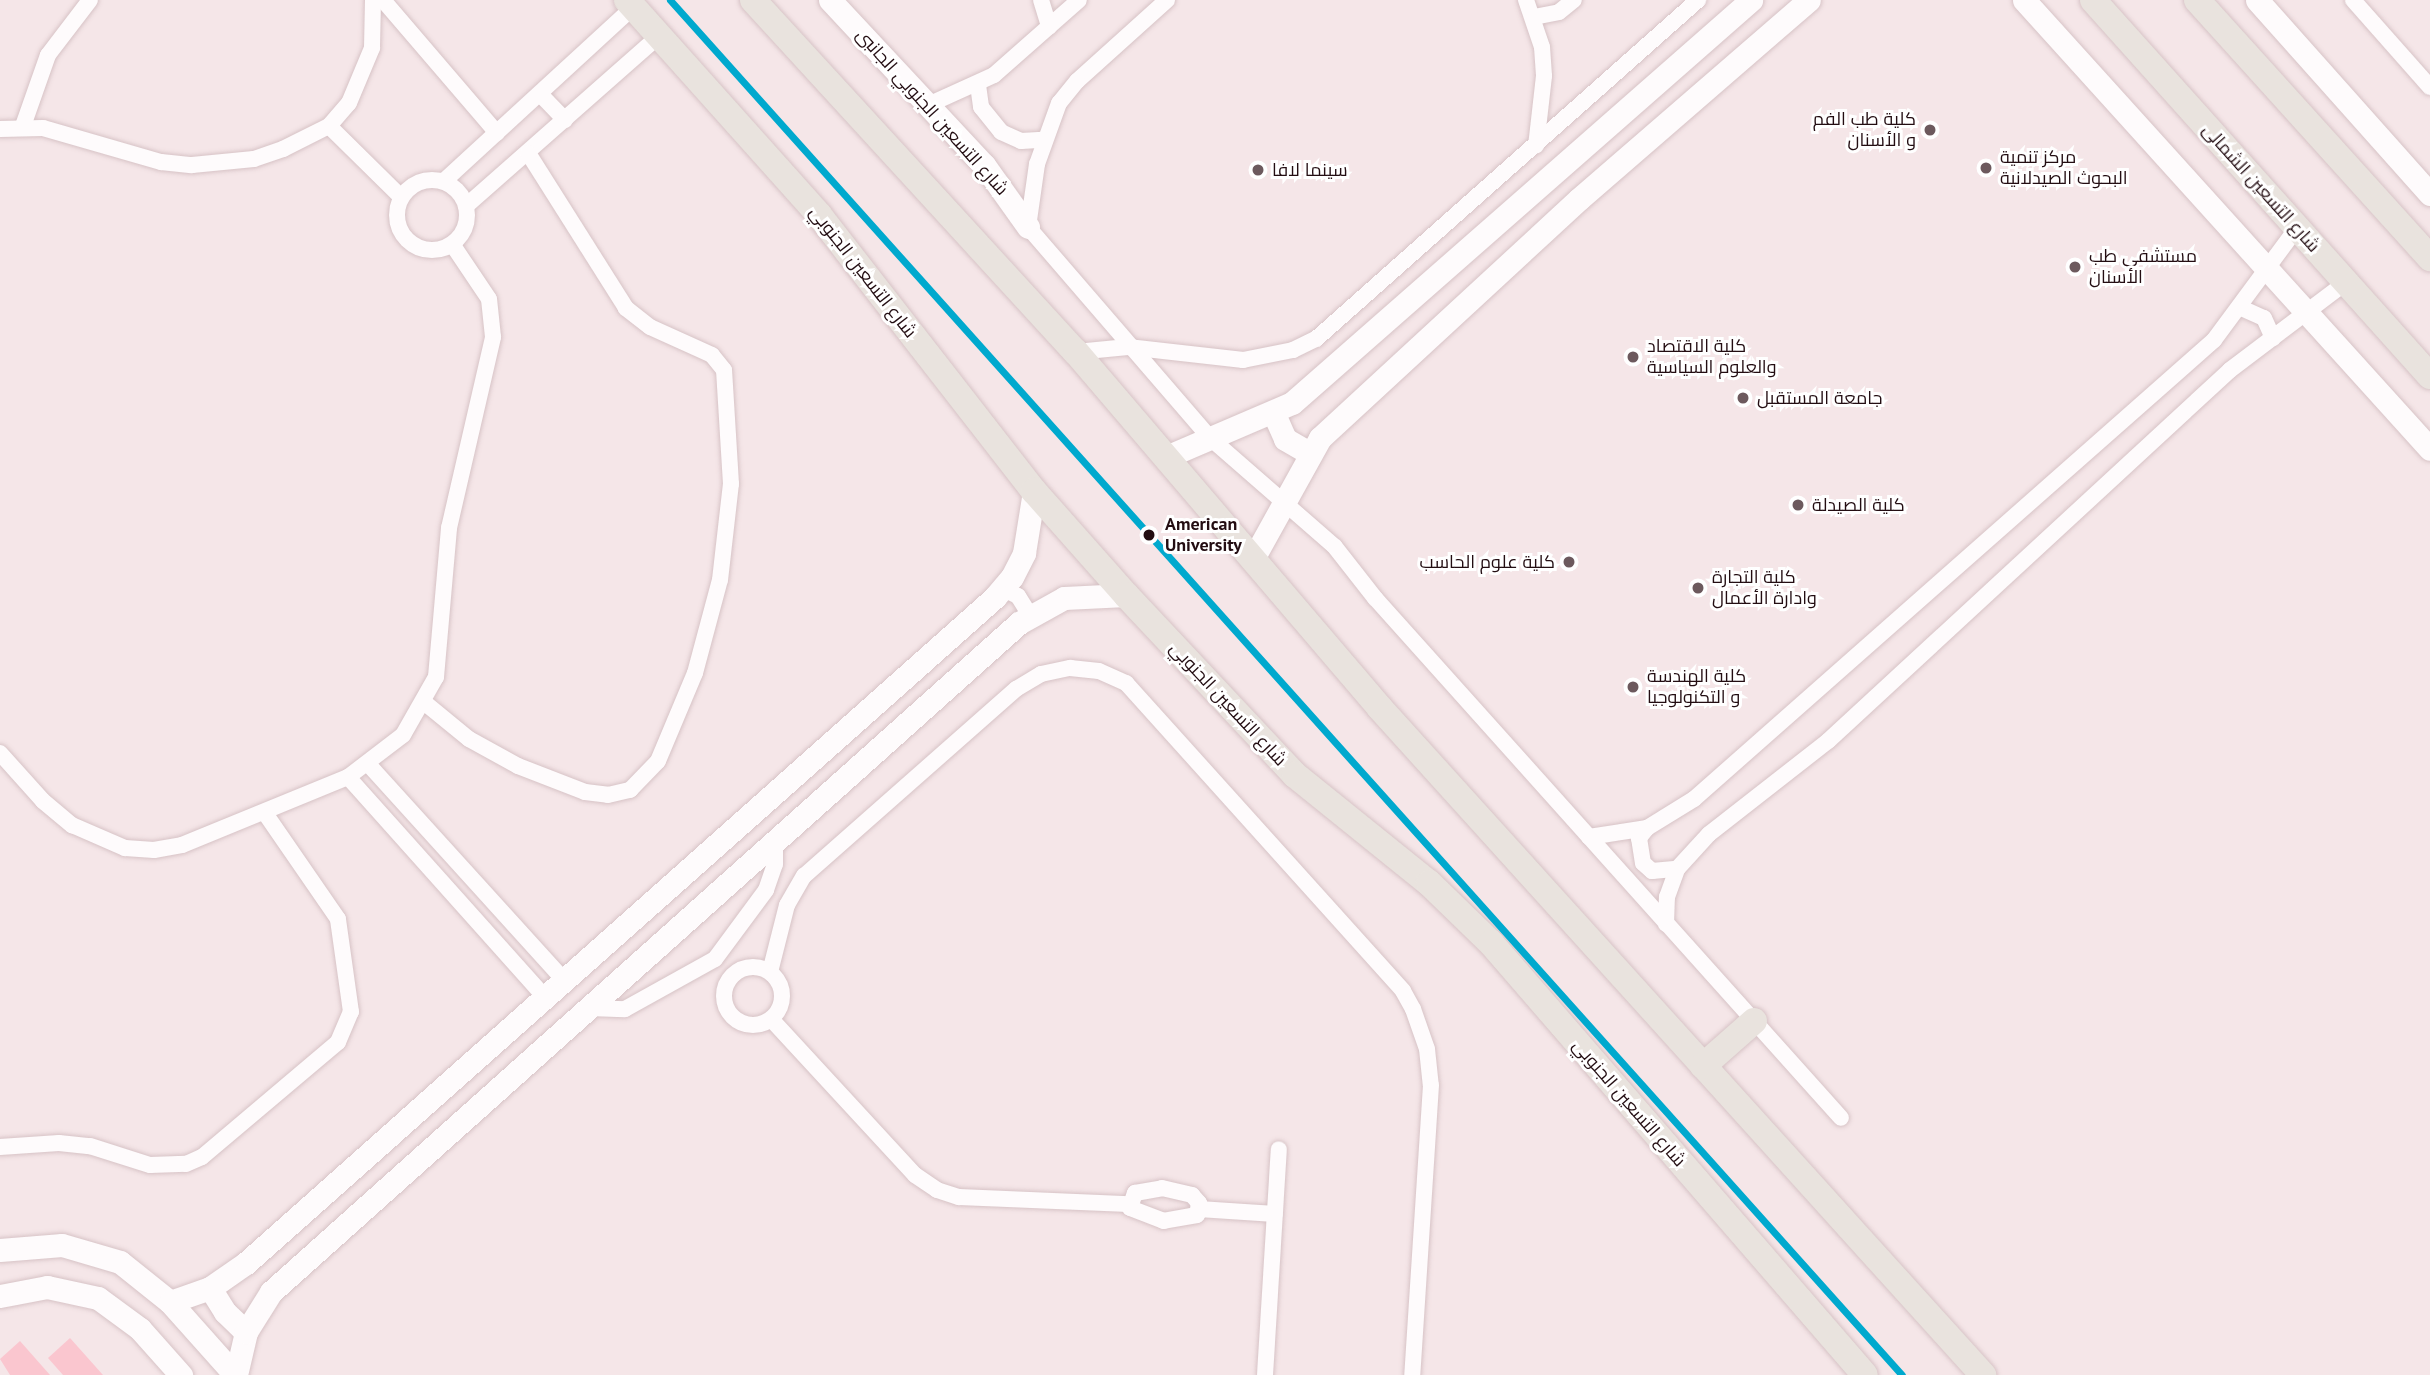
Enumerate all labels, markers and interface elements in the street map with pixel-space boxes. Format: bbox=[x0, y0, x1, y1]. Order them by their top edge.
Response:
street label: شارع التسعين الجنوبي الجانبى bbox=[851, 24, 1013, 200]
place label: كلية طب الفم و الأسنان bbox=[1813, 109, 1916, 152]
street label: شارع التسعين الشمالى bbox=[2198, 119, 2324, 257]
marker: كلية طب الفم و الأسنان bbox=[1922, 122, 1938, 138]
place label: مركز تنمية البحوث الصيدلانية bbox=[2000, 147, 2128, 190]
place label: سينما لافا bbox=[1272, 159, 1348, 181]
marker: مركز تنمية البحوث الصيدلانية bbox=[1978, 160, 1994, 176]
marker: سينما لافا bbox=[1250, 162, 1266, 178]
street label: شارع التسعين الجنوبي bbox=[805, 202, 921, 342]
place label: مستشفي طب الأسنان bbox=[2089, 246, 2197, 288]
marker: مستشفي طب الأسنان bbox=[2067, 259, 2083, 275]
place label: كلية الاقتصاد والعلوم السياسية bbox=[1647, 336, 1777, 378]
marker: كلية الاقتصاد والعلوم السياسية bbox=[1625, 349, 1641, 365]
place label: جامعة المستقبل bbox=[1757, 387, 1883, 409]
marker: جامعة المستقبل bbox=[1735, 390, 1751, 406]
place label: كلية الصيدلة bbox=[1812, 494, 1905, 516]
marker: كلية الصيدلة bbox=[1790, 497, 1806, 513]
place label: American University bbox=[1165, 514, 1242, 556]
marker: American University bbox=[1139, 525, 1159, 545]
place label: كلية علوم الحاسب bbox=[1420, 551, 1555, 573]
marker: كلية علوم الحاسب bbox=[1561, 554, 1577, 570]
place label: كلية التجارة وادارة الأعمال bbox=[1712, 567, 1817, 610]
marker: كلية التجارة وادارة الأعمال bbox=[1690, 580, 1706, 596]
street label: شارع التسعين الجنوبي bbox=[1165, 638, 1291, 770]
place label: كلية الهندسة و التكنولوجيا bbox=[1647, 666, 1746, 708]
marker: كلية الهندسة و التكنولوجيا bbox=[1625, 679, 1641, 695]
street label: شارع التسعين الجنوبي bbox=[1568, 1035, 1690, 1171]

